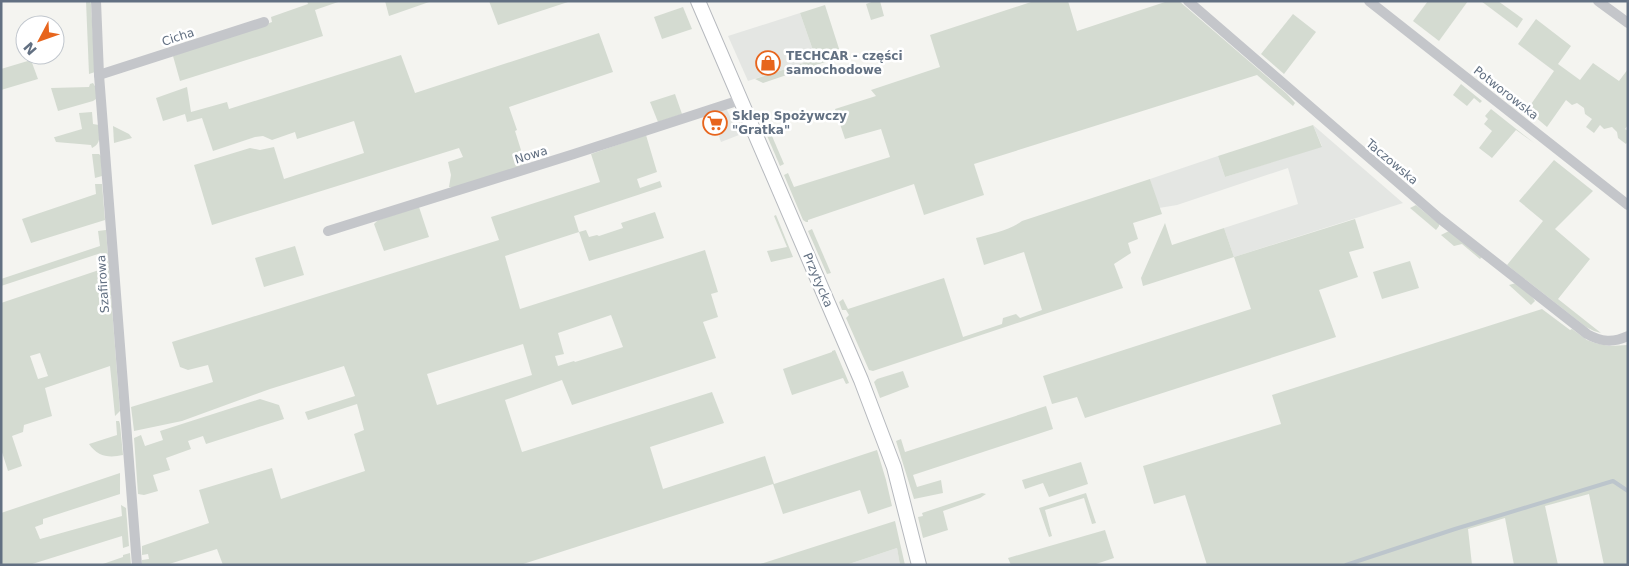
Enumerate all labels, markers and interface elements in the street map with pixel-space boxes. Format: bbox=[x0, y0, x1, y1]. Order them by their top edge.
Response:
north arrow bbox=[15, 15, 65, 65]
street label: Cicha bbox=[160, 25, 196, 49]
text: N bbox=[20, 39, 40, 58]
place label: TECHCAR - części samochodowe bbox=[786, 49, 903, 77]
shop icon: TECHCAR - części samochodowe bbox=[755, 50, 781, 76]
street label: Potworowska bbox=[1471, 63, 1541, 123]
place label: Sklep Spożywczy "Gratka" bbox=[732, 109, 847, 137]
supermarket icon: Sklep Spożywczy "Gratka" bbox=[702, 110, 728, 136]
street label: Taczowska bbox=[1363, 136, 1421, 188]
street label: Nowa bbox=[513, 143, 549, 167]
street label: Przytycka bbox=[800, 251, 836, 309]
street label: Szafirowa bbox=[94, 255, 112, 313]

